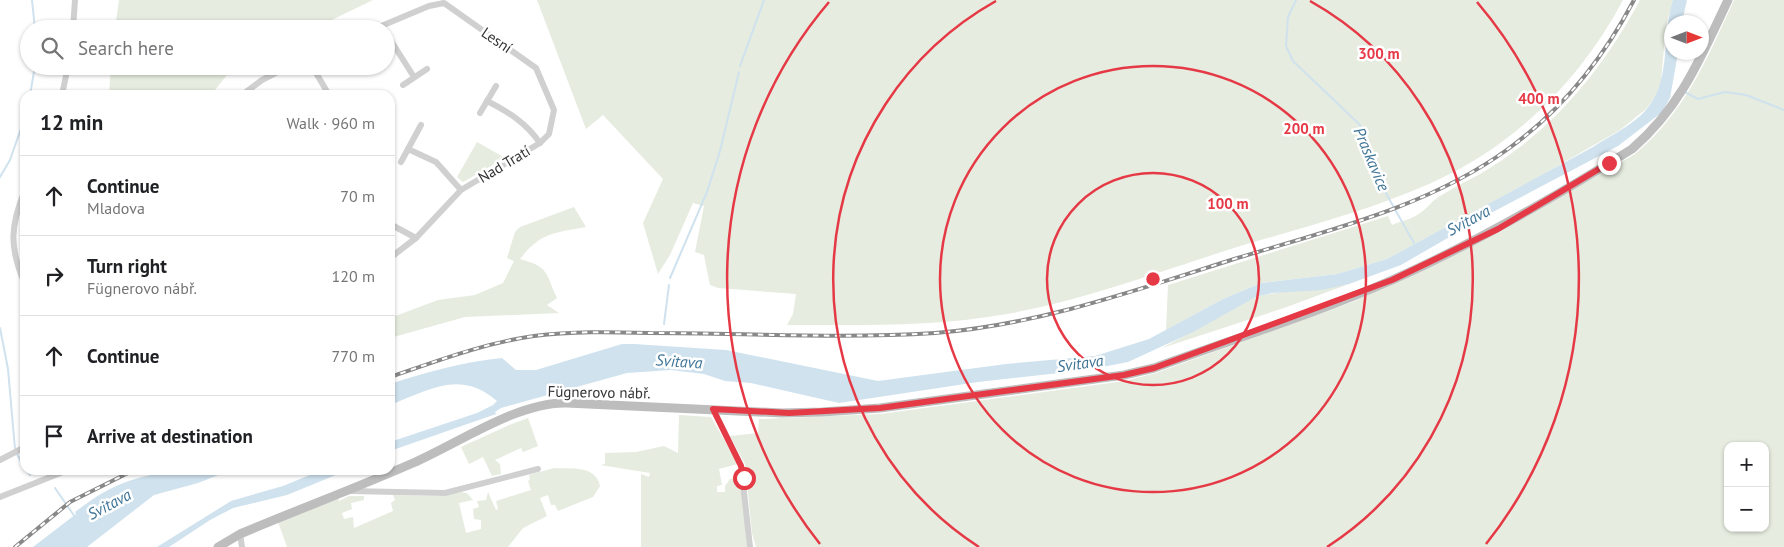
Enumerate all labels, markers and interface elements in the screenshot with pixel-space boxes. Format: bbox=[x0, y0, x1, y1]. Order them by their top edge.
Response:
north arrow bbox=[1664, 15, 1709, 60]
search box bbox=[20, 20, 395, 75]
street label: Lesní bbox=[478, 23, 516, 57]
icon: search bbox=[38, 34, 66, 62]
text: Search here bbox=[78, 36, 174, 60]
text: 300 m bbox=[1358, 44, 1400, 63]
text: 400 m bbox=[1518, 89, 1560, 108]
text: 12 min bbox=[40, 109, 103, 136]
text: Walk · 960 m bbox=[286, 113, 375, 133]
text: 200 m bbox=[1283, 119, 1325, 138]
water label: Praskavice bbox=[1350, 124, 1395, 194]
street label: Nad Tratí bbox=[474, 141, 534, 187]
route end bbox=[1598, 152, 1621, 175]
text: Continue bbox=[87, 174, 159, 198]
icon: ahead bbox=[40, 182, 68, 210]
text: 70 m bbox=[340, 186, 375, 206]
text: 100 m bbox=[1207, 194, 1249, 213]
text: Mladova bbox=[87, 198, 145, 218]
water label: Svitava bbox=[1443, 200, 1494, 240]
text: Turn right bbox=[87, 254, 167, 278]
icon: right bbox=[40, 262, 68, 290]
text: 120 m bbox=[332, 266, 375, 286]
centre of rings bbox=[1144, 270, 1162, 288]
text: Fügnerovo nábř. bbox=[87, 278, 197, 298]
icon: ahead bbox=[40, 342, 68, 370]
text: Continue bbox=[87, 344, 159, 368]
text: 770 m bbox=[332, 346, 375, 366]
water label: Svitava bbox=[655, 349, 703, 373]
water label: Svitava bbox=[1055, 350, 1105, 376]
street label: Fügnerovo nábř. bbox=[547, 382, 651, 402]
icon: arrive bbox=[40, 422, 68, 450]
text: Arrive at destination bbox=[87, 424, 253, 448]
map controls bbox=[1724, 442, 1769, 532]
button: + bbox=[1724, 442, 1769, 487]
route start bbox=[733, 467, 756, 490]
water label: Svitava bbox=[84, 484, 135, 524]
button: − bbox=[1724, 487, 1769, 532]

